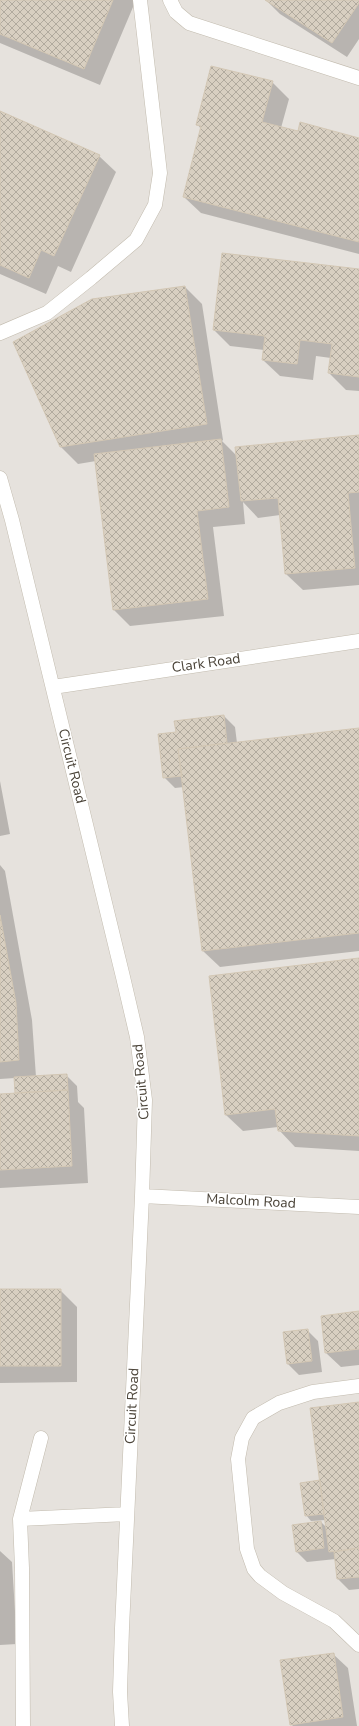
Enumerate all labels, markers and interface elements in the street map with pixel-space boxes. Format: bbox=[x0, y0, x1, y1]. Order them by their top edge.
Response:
street label: Clark Road bbox=[170, 649, 242, 677]
street label: Circuit Road bbox=[54, 727, 90, 805]
street label: Circuit Road bbox=[128, 1043, 154, 1121]
street label: Malcolm Road bbox=[206, 1189, 296, 1213]
street label: Circuit Road bbox=[121, 1367, 143, 1445]

